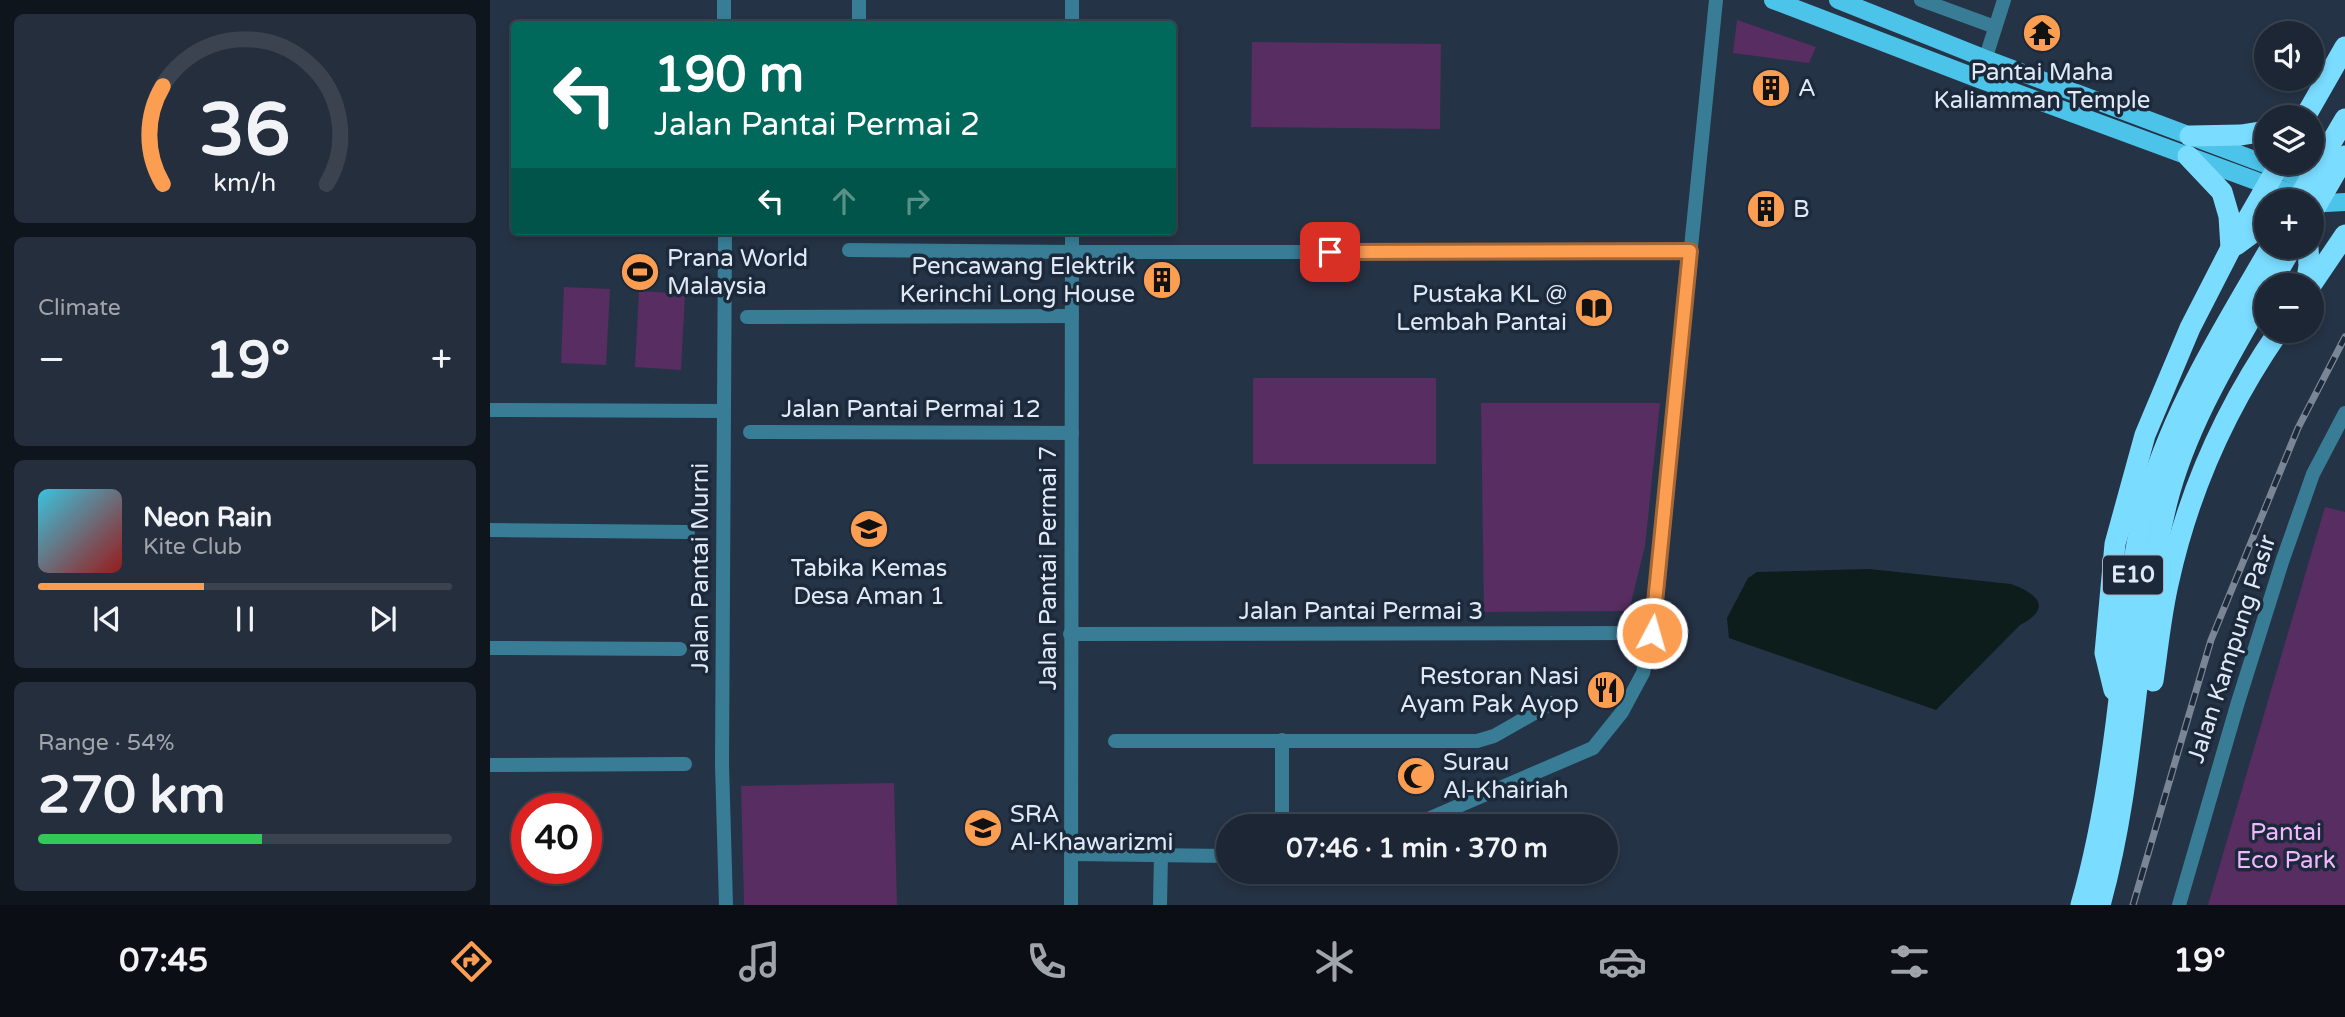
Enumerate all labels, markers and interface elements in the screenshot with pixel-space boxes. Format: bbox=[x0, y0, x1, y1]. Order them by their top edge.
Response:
temple icon: Pantai Maha Kaliamman Temple bbox=[2021, 12, 2063, 54]
map controls bbox=[2254, 21, 2324, 343]
button: sound bbox=[2254, 21, 2324, 91]
text: 190 m bbox=[654, 46, 804, 105]
icon: left bbox=[539, 49, 630, 140]
place label: Pantai Maha Kaliamman Temple bbox=[1934, 58, 2150, 115]
building icon: A bbox=[1750, 67, 1792, 109]
place label: A bbox=[1798, 74, 1816, 103]
text: 36 bbox=[199, 88, 291, 176]
button: layers bbox=[2254, 105, 2324, 175]
text: Jalan Pantai Permai 2 bbox=[654, 106, 980, 144]
text: km/h bbox=[214, 168, 276, 198]
icon: left bbox=[752, 182, 790, 220]
icon: ahead bbox=[825, 182, 863, 220]
icon: right bbox=[898, 182, 936, 220]
building icon: B bbox=[1745, 188, 1787, 230]
button: + bbox=[2254, 189, 2324, 259]
place label: B bbox=[1793, 195, 1810, 224]
pin bbox=[1300, 222, 1360, 282]
icon: arrive bbox=[1311, 233, 1349, 271]
place label: Prana World Malaysia bbox=[667, 244, 808, 301]
sports icon: Prana World Malaysia bbox=[619, 251, 661, 293]
place label: Pencawang Elektrik Kerinchi Long House bbox=[899, 252, 1135, 309]
building icon: Pencawang Elektrik Kerinchi Long House bbox=[1141, 259, 1183, 301]
button: − bbox=[2254, 273, 2324, 343]
place label: Pustaka KL @ Lembah Pantai bbox=[1396, 280, 1567, 337]
library icon: Pustaka KL @ Lembah Pantai bbox=[1573, 287, 1615, 329]
text: Climate bbox=[38, 294, 121, 322]
text: 19° bbox=[205, 329, 290, 392]
text: − bbox=[38, 337, 65, 383]
text: + bbox=[431, 337, 452, 383]
street label: Jalan Pantai Permai 12 bbox=[781, 395, 1041, 424]
street label: Jalan Pantai Permai 7 bbox=[1034, 446, 1063, 690]
street label: Jalan Pantai Murni bbox=[686, 463, 715, 673]
text: Neon Rain bbox=[143, 502, 272, 533]
school or university icon: Tabika Kemas Desa Aman 1 bbox=[848, 508, 890, 550]
street label: Jalan Kampung Pasir bbox=[2181, 531, 2283, 767]
text: Kite Club bbox=[143, 533, 242, 561]
place label: Tabika Kemas Desa Aman 1 bbox=[791, 554, 947, 611]
road number: E10 bbox=[2103, 555, 2163, 594]
position arrow bbox=[1615, 596, 1689, 670]
street label: Jalan Pantai Permai 3 bbox=[1239, 597, 1483, 626]
icon: previous bbox=[88, 600, 126, 638]
icon: pause bbox=[226, 600, 264, 638]
icon: next bbox=[364, 600, 402, 638]
place label: Restoran Nasi Ayam Pak Ayop bbox=[1400, 662, 1579, 719]
restaurant icon: Restoran Nasi Ayam Pak Ayop bbox=[1585, 669, 1627, 711]
text: Range · 54% bbox=[38, 729, 174, 757]
place label: Surau Al-Khairiah bbox=[1443, 748, 1569, 805]
mosque icon: Surau Al-Khairiah bbox=[1395, 755, 1437, 797]
text: 270 km bbox=[38, 764, 226, 827]
speed limit sign: 40 bbox=[511, 793, 602, 884]
place label: SRA Al-Khawarizmi bbox=[1010, 800, 1174, 857]
school or university icon: SRA Al-Khawarizmi bbox=[962, 807, 1004, 849]
park label: Pantai Eco Park bbox=[2236, 818, 2336, 875]
text: 07:46 · 1 min · 370 m bbox=[1286, 833, 1548, 864]
icon: directions bbox=[447, 937, 496, 986]
icon: music bbox=[735, 937, 784, 986]
icon: phone bbox=[1022, 937, 1071, 986]
icon: climate bbox=[1310, 937, 1359, 986]
icon: car bbox=[1598, 937, 1647, 986]
icon: filters bbox=[1885, 937, 1934, 986]
text: 07:45 bbox=[119, 942, 208, 980]
text: 19° bbox=[2173, 942, 2226, 980]

